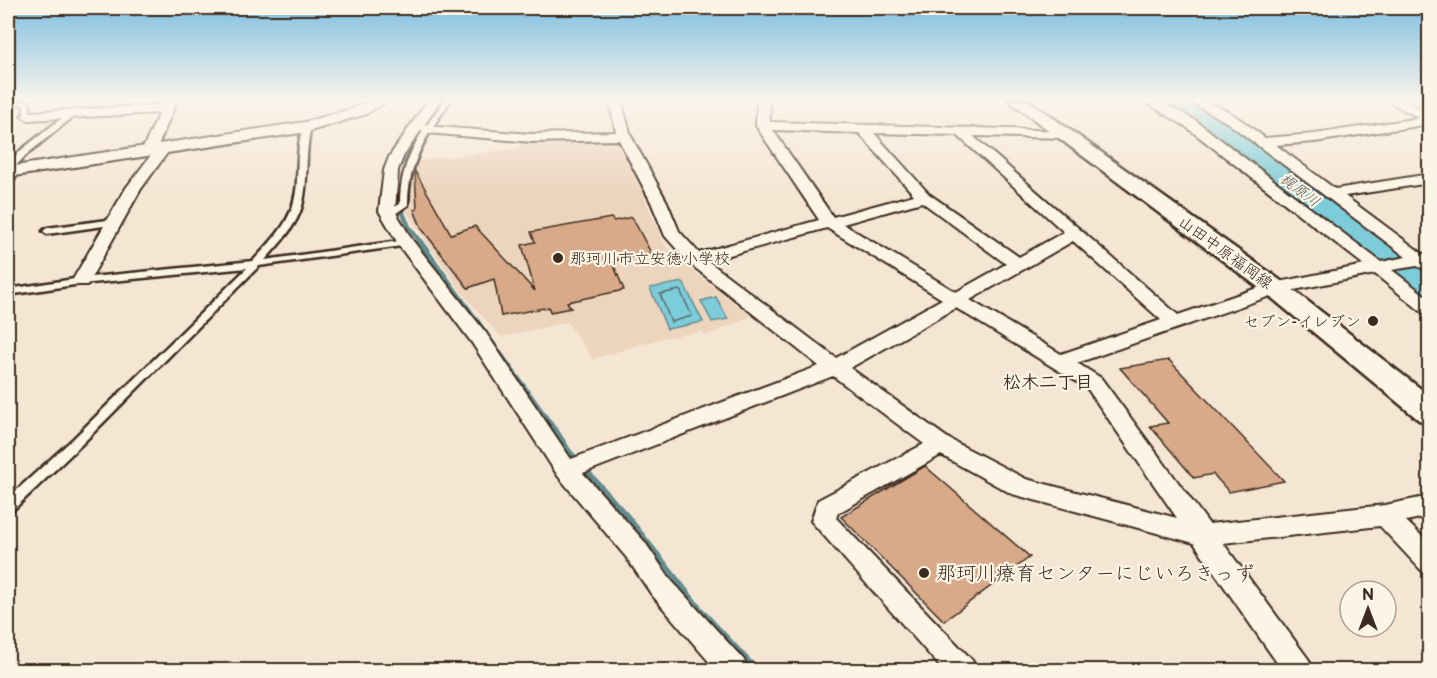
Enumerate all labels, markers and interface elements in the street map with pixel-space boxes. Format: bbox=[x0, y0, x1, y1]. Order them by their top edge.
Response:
water label: 梶原川 bbox=[1276, 169, 1323, 212]
street label: 山田中原福岡線 bbox=[1174, 213, 1276, 294]
place label: 那珂川市立安徳小学校 bbox=[570, 250, 730, 269]
marker: 那珂川市立安徳小学校 bbox=[551, 251, 565, 265]
place label: セブン-イレブン bbox=[1243, 313, 1361, 332]
marker: セブン-イレブン bbox=[1366, 314, 1380, 328]
district label: 松木二丁目 bbox=[1003, 372, 1093, 393]
place label: 那珂川療育センターにじいろきっず bbox=[936, 562, 1254, 586]
marker: 那珂川療育センターにじいろきっず bbox=[917, 566, 931, 580]
north arrow bbox=[1338, 579, 1398, 639]
text: N bbox=[1362, 586, 1374, 605]

